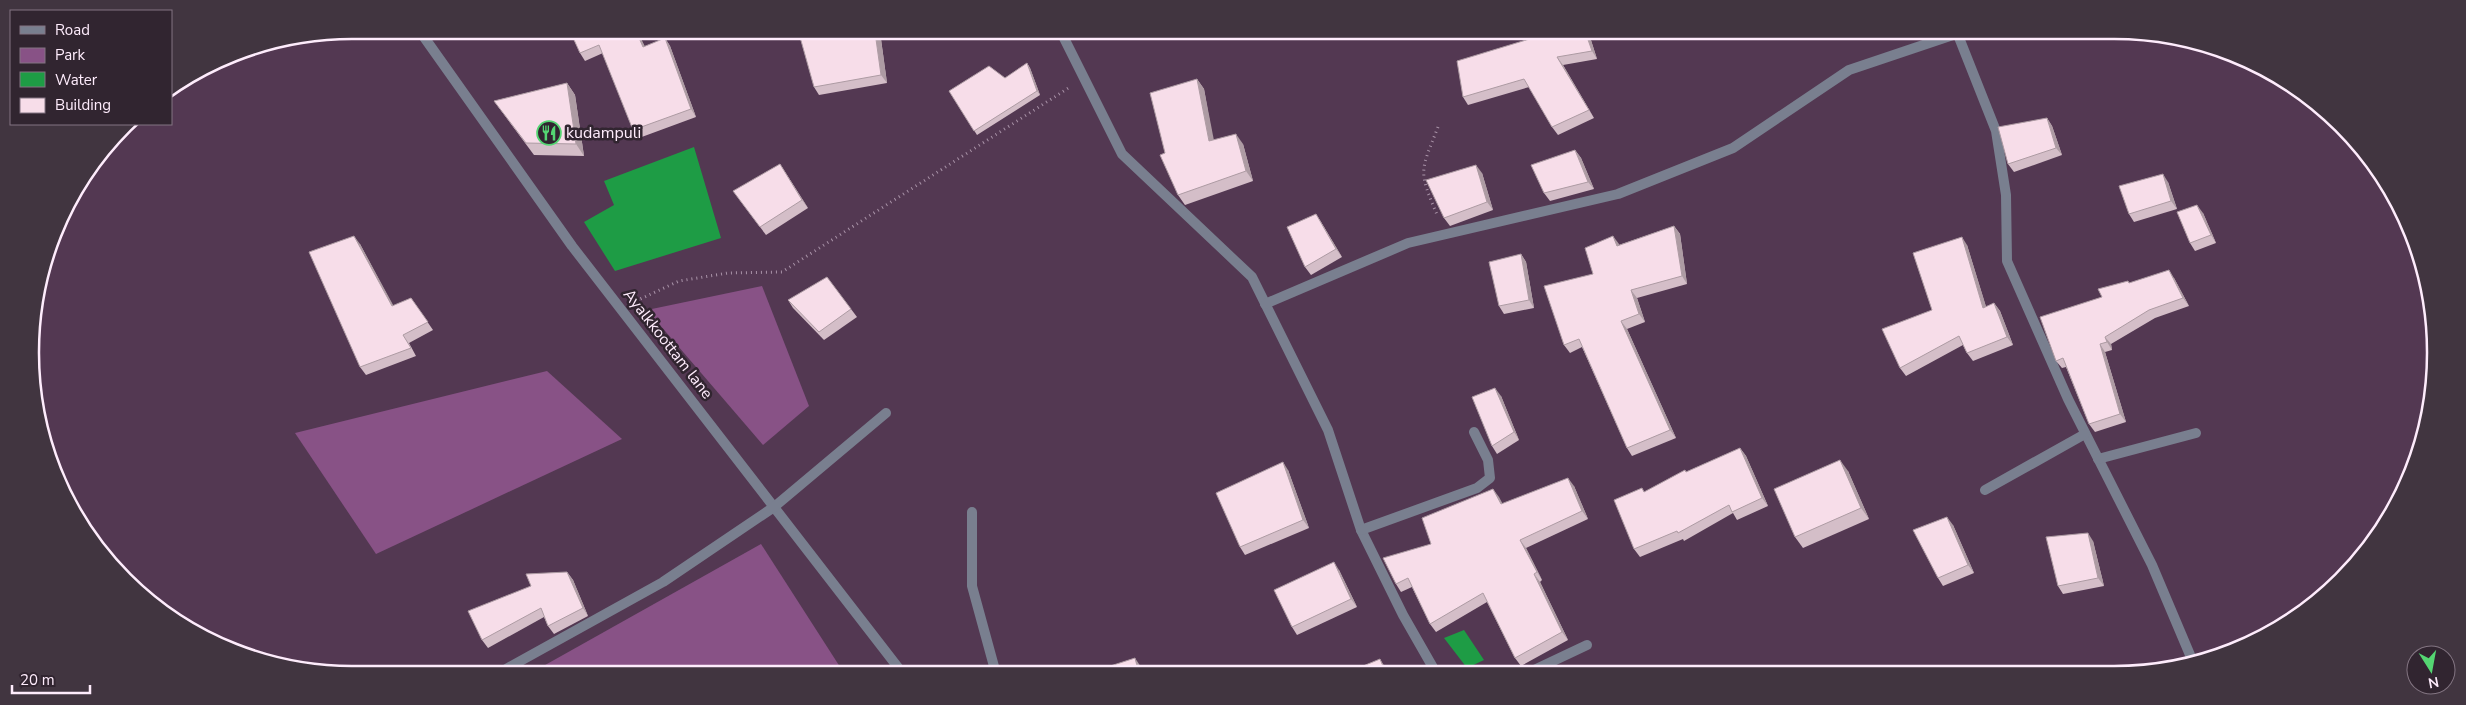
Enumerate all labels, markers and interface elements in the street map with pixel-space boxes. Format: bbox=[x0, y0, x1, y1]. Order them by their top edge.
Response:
legend bbox=[10, 10, 172, 125]
text: Road bbox=[55, 20, 90, 40]
text: Park bbox=[55, 45, 85, 65]
text: Water bbox=[55, 70, 98, 90]
text: Building bbox=[55, 95, 111, 115]
restaurant icon: kudampuli bbox=[536, 120, 562, 146]
place label: kudampuli bbox=[566, 122, 641, 144]
street label: Ayalkkoottam lane bbox=[618, 284, 718, 404]
north arrow bbox=[2406, 645, 2456, 695]
scale bar bbox=[12, 662, 90, 694]
text: 20 m bbox=[20, 670, 55, 690]
text: N bbox=[2426, 672, 2440, 693]

